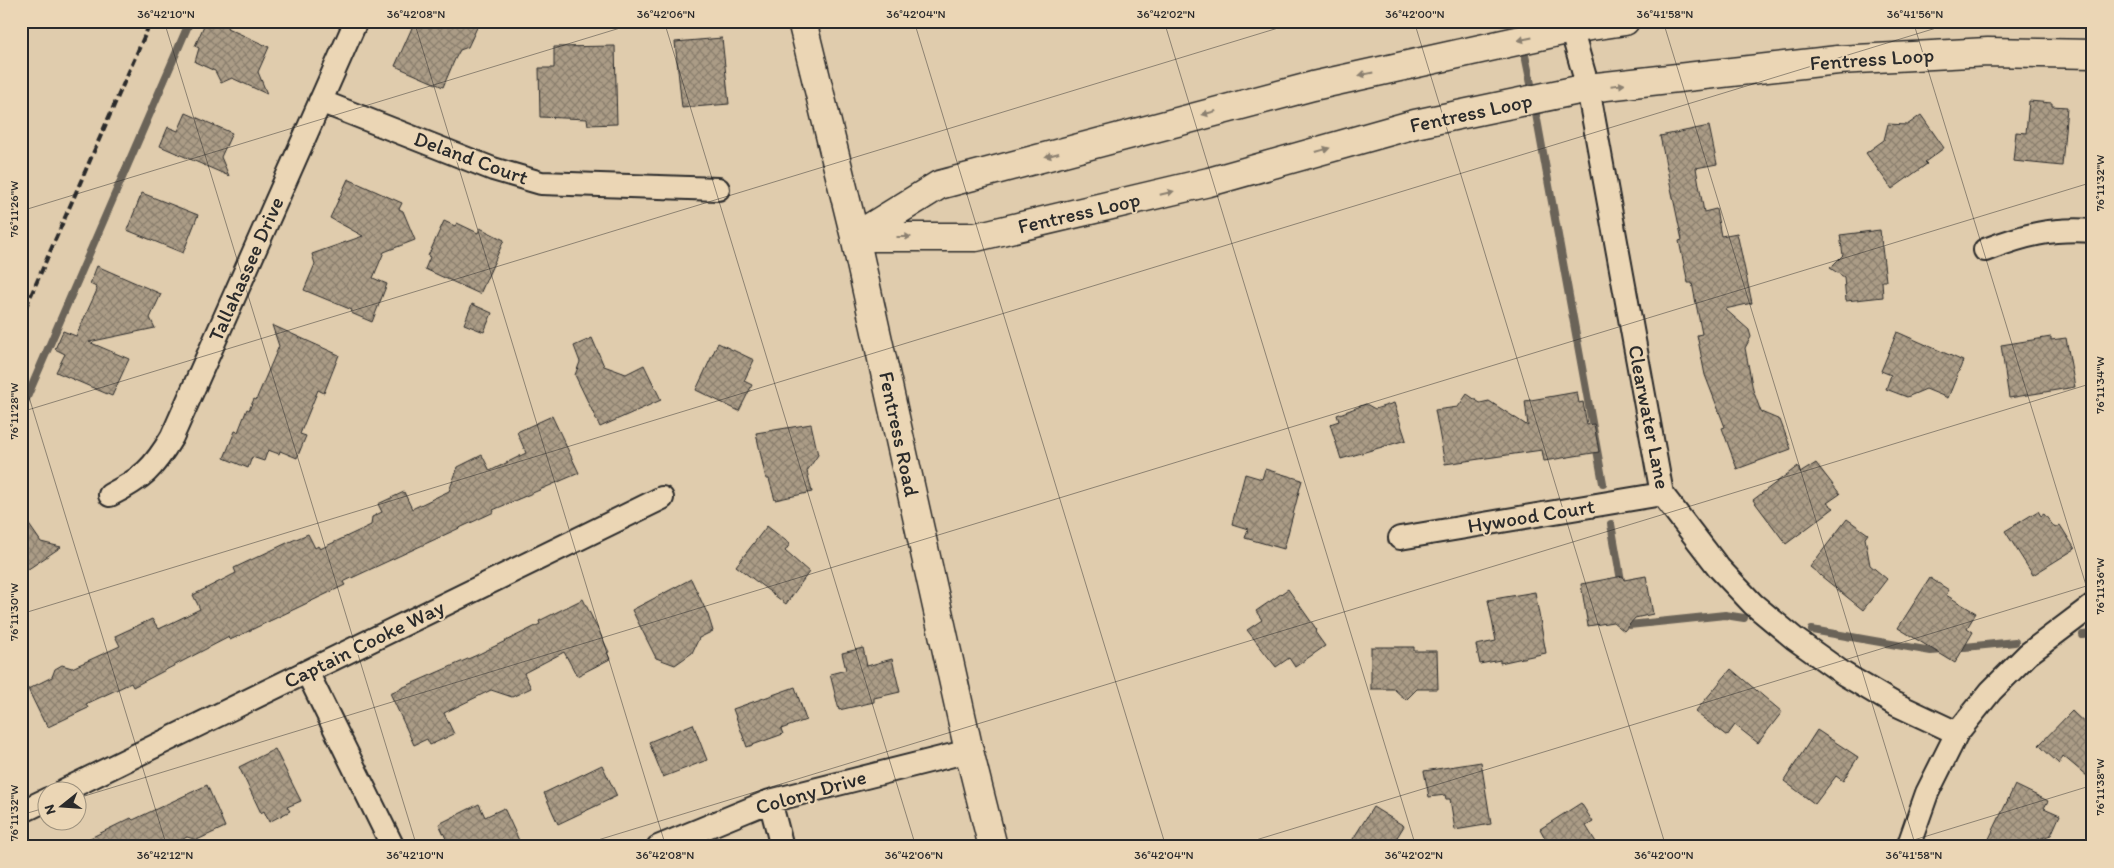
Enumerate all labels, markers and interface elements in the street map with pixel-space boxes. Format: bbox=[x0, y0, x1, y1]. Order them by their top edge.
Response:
text: 36°42'10"N bbox=[137, 7, 195, 21]
text: 36°42'08"N bbox=[387, 7, 445, 21]
text: 36°42'06"N bbox=[637, 7, 695, 21]
text: 36°42'04"N bbox=[886, 7, 946, 21]
text: 36°42'02"N bbox=[1137, 7, 1195, 21]
text: 36°42'00"N bbox=[1385, 7, 1445, 21]
text: 36°41'58"N bbox=[1637, 7, 1693, 21]
text: 36°41'56"N bbox=[1887, 7, 1943, 21]
one-way arrow bbox=[1518, 35, 1533, 43]
street label: Fentress Loop bbox=[1809, 42, 1935, 75]
one-way arrow bbox=[1359, 70, 1374, 78]
one-way arrow bbox=[1611, 81, 1627, 89]
street label: Fentress Loop bbox=[1407, 87, 1534, 138]
one-way arrow bbox=[1201, 110, 1216, 118]
street label: Deland Court bbox=[411, 125, 532, 190]
one-way arrow bbox=[1316, 145, 1331, 153]
one-way arrow bbox=[1044, 151, 1059, 159]
text: 76°11'32"W bbox=[2093, 155, 2107, 211]
text: 76°11'26"W bbox=[7, 181, 21, 237]
street label: Fentress Loop bbox=[1015, 186, 1142, 239]
one-way arrow bbox=[1159, 189, 1174, 197]
street label: Tallahassee Drive bbox=[202, 193, 289, 345]
one-way arrow bbox=[896, 233, 912, 241]
street label: Clearwater Lane bbox=[1623, 343, 1676, 491]
text: 76°11'34"W bbox=[2093, 356, 2107, 414]
street label: Fentress Road bbox=[874, 369, 925, 499]
text: 76°11'28"W bbox=[7, 383, 21, 439]
street label: Hywood Court bbox=[1466, 493, 1596, 538]
text: 76°11'36"W bbox=[2093, 558, 2107, 614]
text: 76°11'30"W bbox=[7, 583, 21, 641]
street label: Captain Cooke Way bbox=[280, 594, 448, 693]
text: 76°11'38"W bbox=[2093, 759, 2107, 815]
street label: Colony Drive bbox=[753, 764, 869, 819]
north arrow bbox=[38, 780, 88, 830]
text: 76°11'32"W bbox=[7, 785, 21, 841]
text: N bbox=[41, 803, 60, 817]
text: 36°42'12"N bbox=[137, 848, 193, 862]
text: 36°42'10"N bbox=[386, 848, 444, 862]
text: 36°42'08"N bbox=[636, 848, 694, 862]
text: 36°42'06"N bbox=[885, 848, 943, 862]
text: 36°42'04"N bbox=[1134, 848, 1194, 862]
text: 36°42'02"N bbox=[1385, 848, 1443, 862]
text: 36°42'00"N bbox=[1634, 848, 1694, 862]
text: 36°41'58"N bbox=[1886, 848, 1942, 862]

